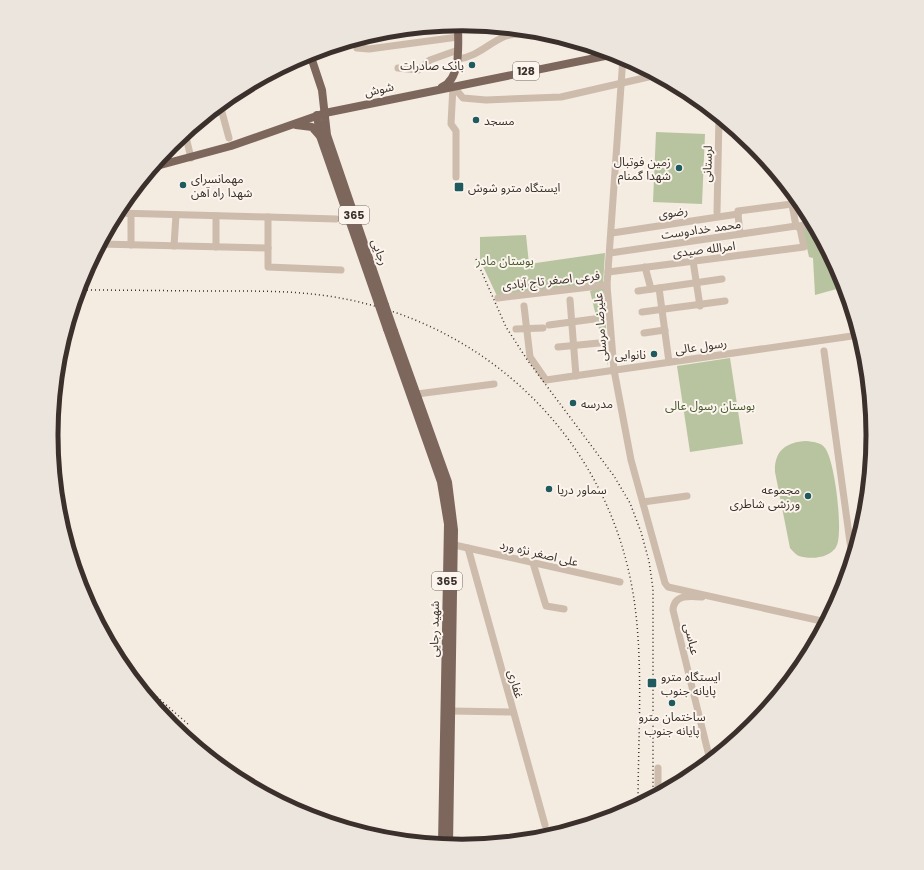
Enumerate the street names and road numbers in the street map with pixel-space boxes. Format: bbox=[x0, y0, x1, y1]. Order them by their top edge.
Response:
road number: 128 bbox=[513, 62, 539, 80]
street label: شوش bbox=[363, 78, 395, 100]
street label: لرستانی bbox=[698, 145, 716, 183]
street label: رضوی bbox=[657, 202, 689, 222]
road number: 365 bbox=[339, 206, 369, 224]
street label: محمد خدادوست bbox=[660, 215, 742, 243]
street label: رجایی bbox=[368, 237, 392, 267]
street label: امرالله صیدی bbox=[672, 237, 736, 261]
street label: فرعی اصغر تاج آبادی bbox=[501, 266, 601, 295]
street label: علیرضا مرسلی bbox=[589, 292, 611, 362]
street label: رسول عالی bbox=[674, 334, 728, 358]
street label: علی اصغر نژه ورد bbox=[498, 536, 580, 570]
road number: 365 bbox=[432, 572, 462, 590]
street label: شهید رجایی bbox=[425, 601, 443, 657]
street label: عباسی bbox=[680, 621, 704, 657]
street label: غفاری bbox=[504, 668, 528, 700]

